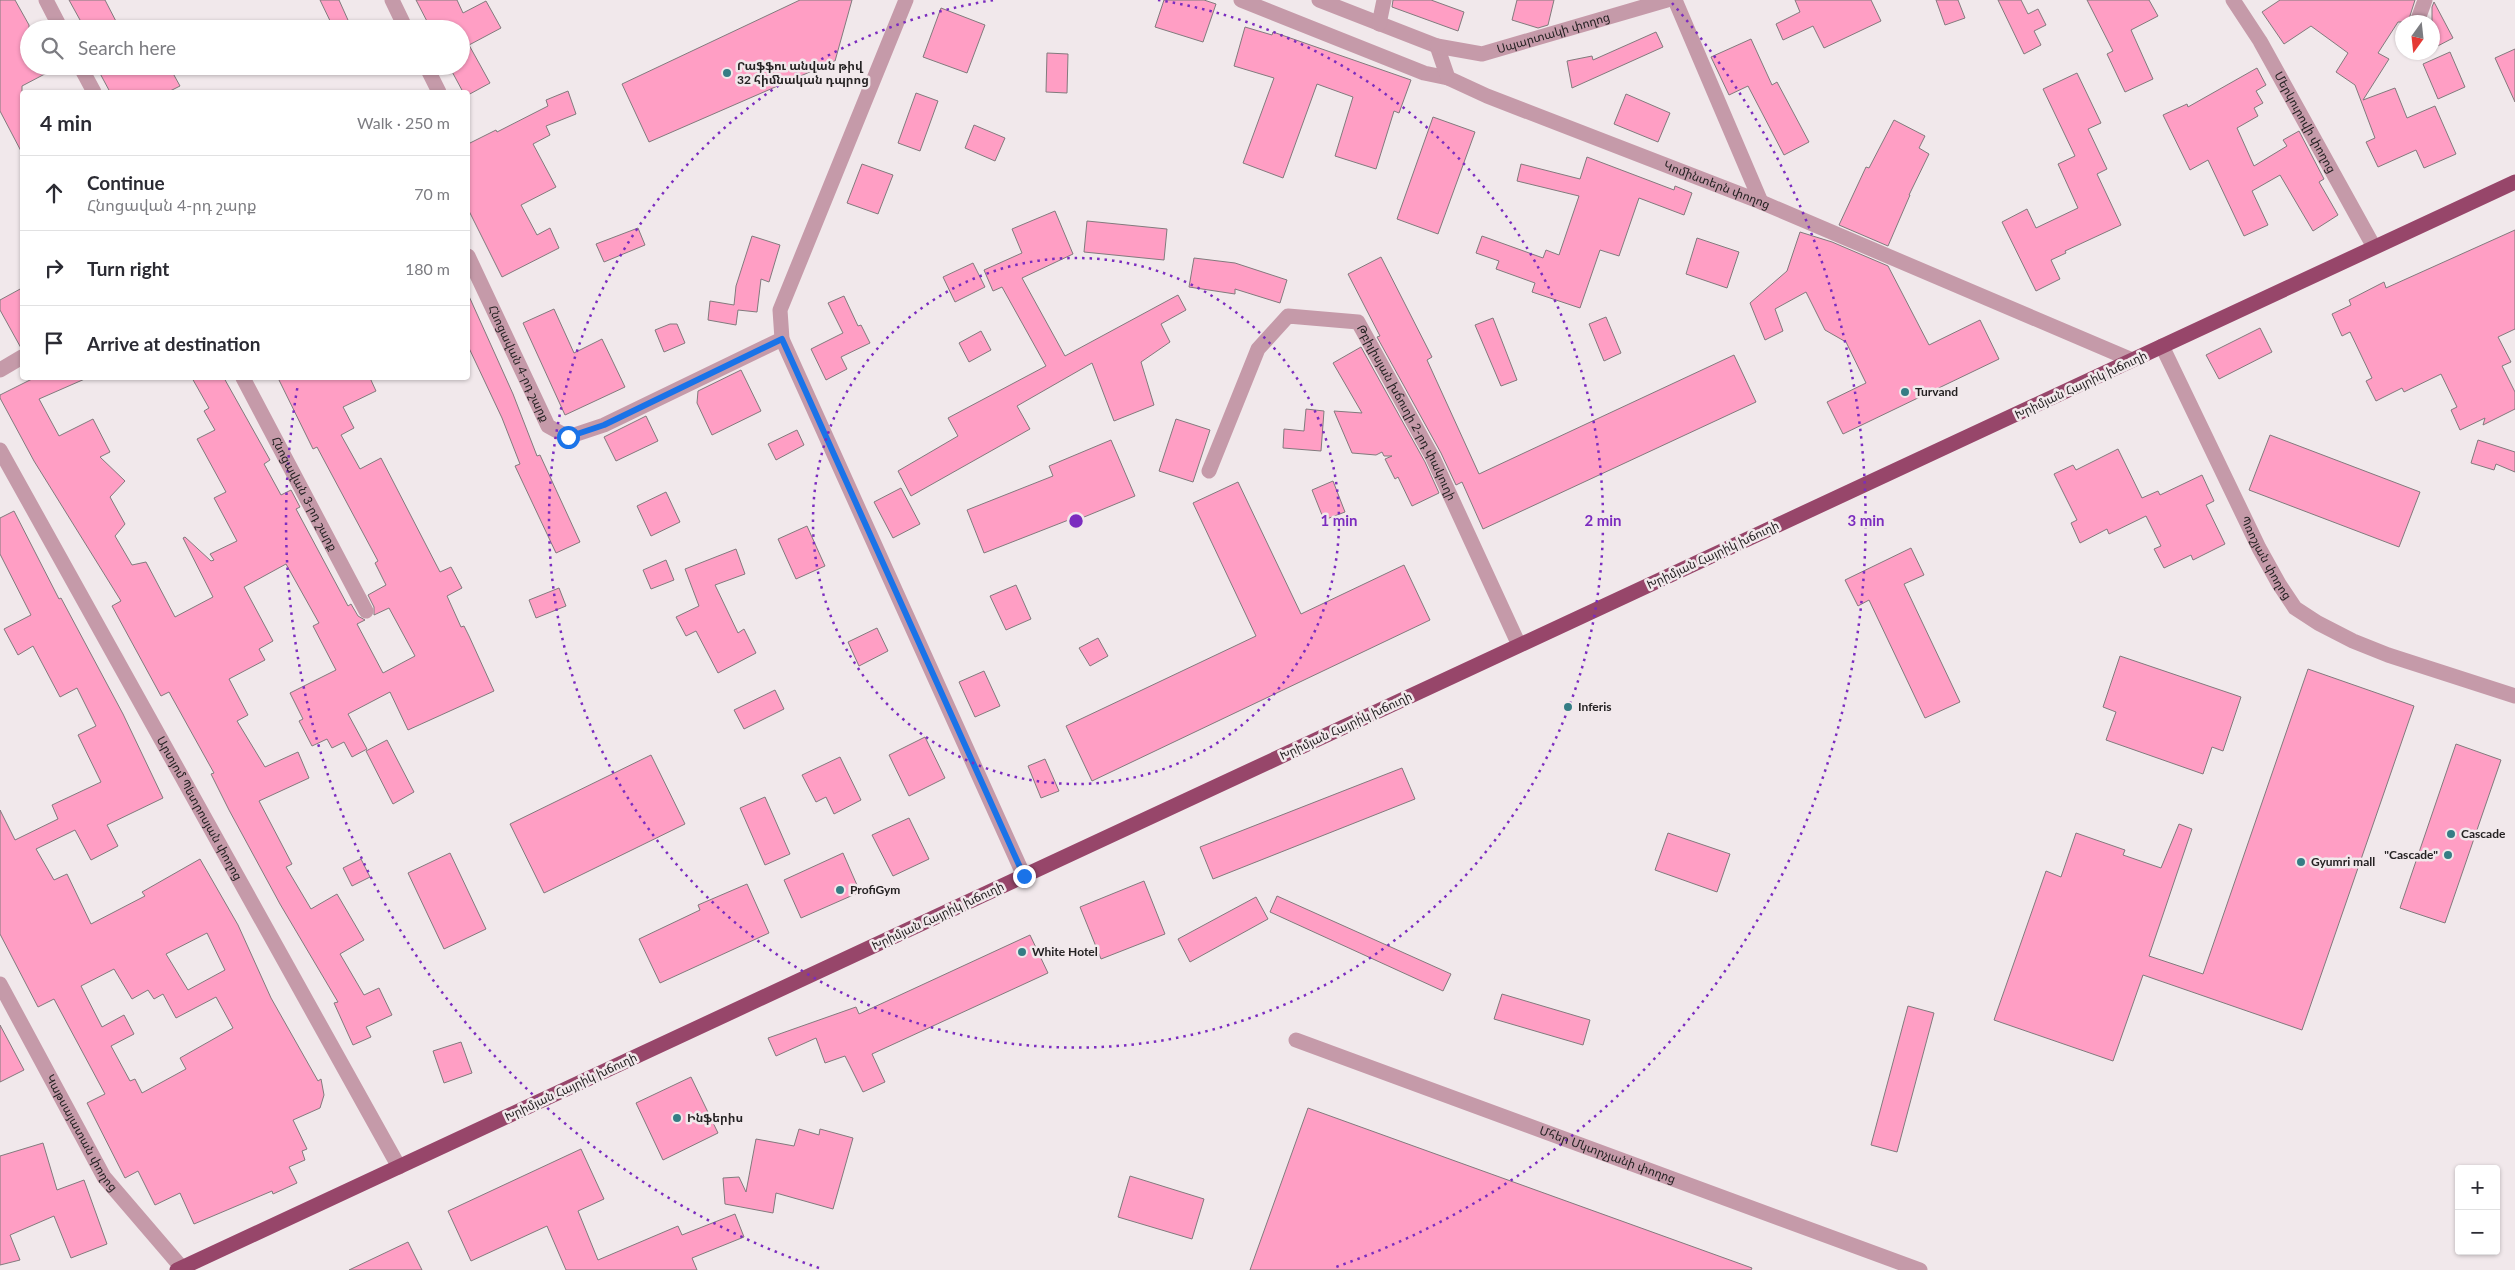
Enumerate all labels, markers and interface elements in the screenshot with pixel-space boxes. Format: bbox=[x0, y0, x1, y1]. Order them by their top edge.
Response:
street label: Սպարտակի փողոց bbox=[1495, 9, 1612, 56]
north arrow bbox=[2395, 15, 2440, 60]
search box bbox=[20, 20, 470, 75]
icon: search bbox=[38, 34, 66, 62]
text: Search here bbox=[78, 36, 176, 59]
place label: Րաֆֆու անվան թիվ 32 հիմնական դպրոց bbox=[737, 58, 869, 87]
marker: Րաֆֆու անվան թիվ 32 հիմնական դպրոց bbox=[721, 67, 733, 79]
street label: Մերկուրովի փողոց bbox=[2271, 69, 2340, 175]
text: 4 min bbox=[40, 110, 92, 135]
text: Walk · 250 m bbox=[357, 113, 450, 132]
street label: Կոմինտերն փողոց bbox=[1662, 157, 1773, 212]
text: Continue bbox=[87, 171, 165, 194]
icon: ahead bbox=[40, 179, 68, 207]
text: 70 m bbox=[414, 184, 450, 203]
text: Հնոցավան 4-րդ շարք bbox=[87, 195, 257, 214]
icon: right bbox=[40, 254, 68, 282]
text: Turn right bbox=[87, 257, 169, 280]
text: 180 m bbox=[405, 259, 450, 278]
street label: Հնոցավան 4-րդ շարք bbox=[485, 303, 553, 424]
street label: Թբիլիսյան խճուղի 2-րդ փակուղի bbox=[1354, 322, 1460, 503]
icon: arrive bbox=[40, 329, 68, 357]
text: Arrive at destination bbox=[87, 332, 260, 355]
street label: Խրիմյան Հայրիկ խճուղի bbox=[2012, 347, 2149, 422]
place label: Turvand bbox=[1915, 384, 1958, 399]
marker: Turvand bbox=[1899, 386, 1911, 398]
route start bbox=[557, 426, 580, 449]
street label: Հնոցավան 3-րդ շարք bbox=[268, 434, 341, 553]
text: 1 min bbox=[1320, 511, 1358, 529]
text: 2 min bbox=[1584, 511, 1622, 529]
text: 3 min bbox=[1847, 511, 1885, 529]
centre of rings bbox=[1067, 512, 1085, 530]
street label: Պռոշյան փողոց bbox=[2238, 513, 2295, 602]
street label: Խրիմյան Հայրիկ խճուղի bbox=[1644, 517, 1781, 592]
street label: Խրիմյան Հայրիկ խճուղի bbox=[1277, 688, 1414, 763]
place label: Inferis bbox=[1578, 699, 1611, 714]
marker: Inferis bbox=[1562, 701, 1574, 713]
street label: Արտյոմ Պետրոսյան փողոց bbox=[154, 733, 246, 883]
place label: Cascade bbox=[2461, 826, 2506, 841]
marker: Cascade bbox=[2445, 828, 2457, 840]
place label: "Cascade" bbox=[2384, 847, 2438, 862]
marker: "Cascade" bbox=[2442, 849, 2454, 861]
place label: Gyumri mall bbox=[2311, 854, 2375, 869]
marker: Gyumri mall bbox=[2295, 856, 2307, 868]
route end bbox=[1013, 865, 1036, 888]
street label: Խրիմյան Հայրիկ խճուղի bbox=[869, 878, 1006, 953]
place label: ProfiGym bbox=[850, 882, 900, 897]
marker: ProfiGym bbox=[834, 884, 846, 896]
place label: White Hotel bbox=[1032, 944, 1098, 959]
marker: White Hotel bbox=[1016, 946, 1028, 958]
street label: Խրիմյան Հայրիկ խճուղի bbox=[502, 1049, 639, 1124]
street label: Կաթսայատան փողոց bbox=[43, 1072, 121, 1194]
place label: Ինֆերիս bbox=[687, 1110, 743, 1125]
marker: Ինֆերիս bbox=[671, 1112, 683, 1124]
street label: Մհեր Մկտրչյանի փողոց bbox=[1537, 1122, 1678, 1186]
map controls bbox=[2455, 1165, 2500, 1255]
button: + bbox=[2455, 1165, 2500, 1210]
button: − bbox=[2455, 1210, 2500, 1255]

